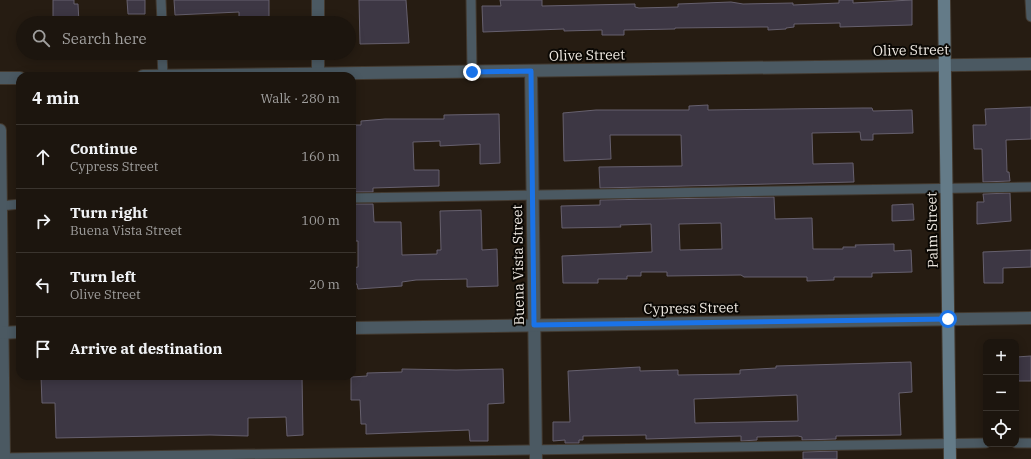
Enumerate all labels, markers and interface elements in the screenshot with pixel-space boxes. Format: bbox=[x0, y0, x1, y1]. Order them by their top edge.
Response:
search box bbox=[16, 16, 356, 60]
icon: search bbox=[30, 27, 52, 49]
text: Search here bbox=[62, 29, 147, 48]
street label: Olive Street bbox=[873, 40, 949, 60]
street label: Olive Street bbox=[549, 45, 625, 65]
route end bbox=[463, 63, 481, 81]
text: 4 min bbox=[32, 87, 80, 109]
text: Walk · 280 m bbox=[261, 90, 340, 107]
text: Continue bbox=[70, 139, 137, 158]
icon: ahead bbox=[32, 146, 54, 168]
text: 160 m bbox=[301, 148, 340, 165]
text: Cypress Street bbox=[70, 158, 158, 175]
street label: Palm Street bbox=[922, 192, 942, 268]
text: Turn right bbox=[70, 203, 148, 222]
street label: Buena Vista Street bbox=[508, 205, 528, 325]
icon: right bbox=[32, 210, 54, 232]
text: 100 m bbox=[301, 212, 340, 229]
text: Buena Vista Street bbox=[70, 222, 182, 239]
text: Turn left bbox=[70, 267, 136, 286]
icon: left bbox=[32, 274, 54, 296]
text: 20 m bbox=[309, 276, 340, 293]
text: Olive Street bbox=[70, 286, 141, 303]
street label: Cypress Street bbox=[643, 298, 739, 318]
route start bbox=[939, 310, 957, 328]
icon: arrive bbox=[32, 338, 54, 360]
text: Arrive at destination bbox=[70, 339, 222, 358]
map controls bbox=[983, 339, 1019, 447]
button: + bbox=[983, 339, 1019, 375]
button: − bbox=[983, 375, 1019, 411]
button: locate bbox=[983, 411, 1019, 447]

